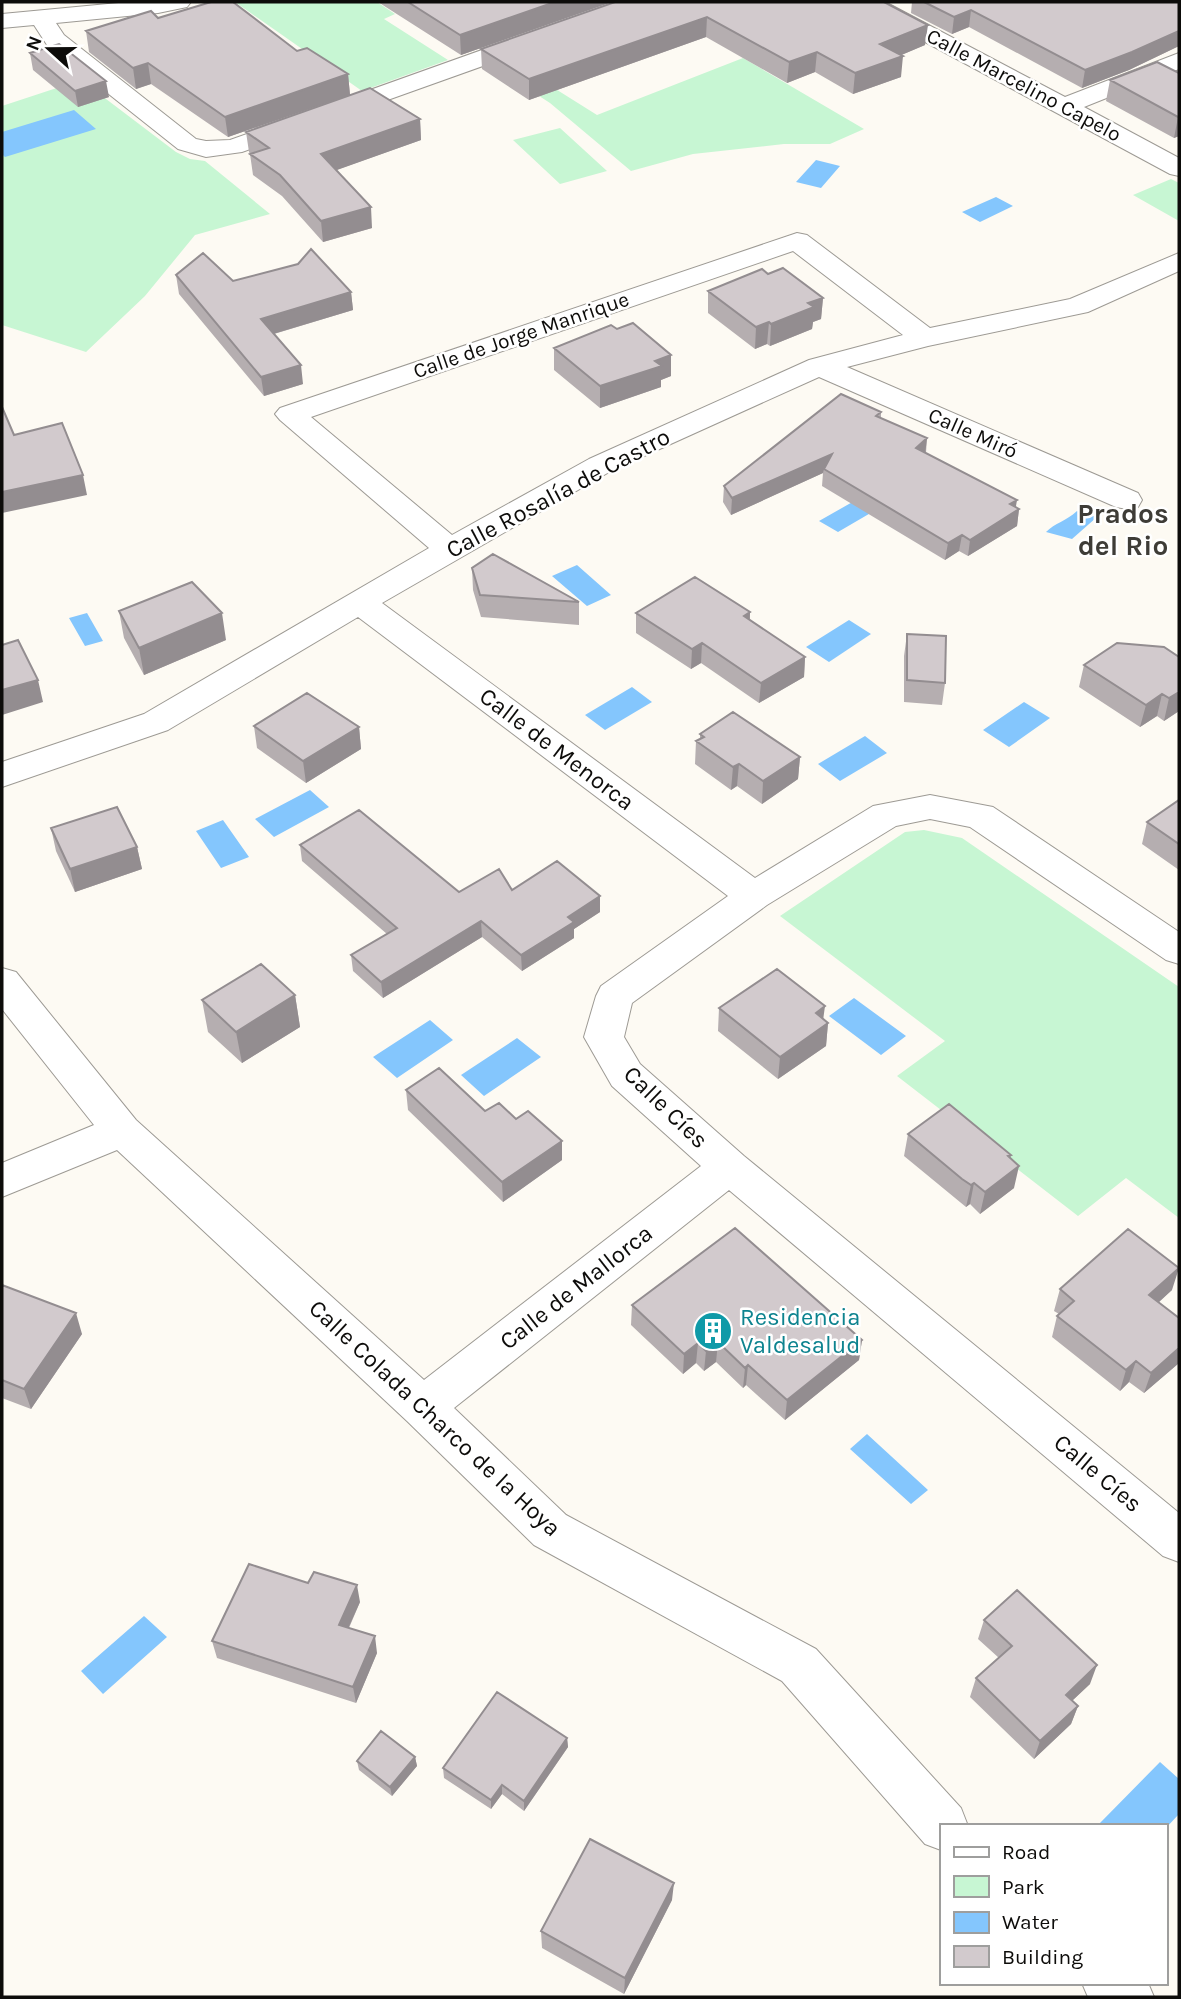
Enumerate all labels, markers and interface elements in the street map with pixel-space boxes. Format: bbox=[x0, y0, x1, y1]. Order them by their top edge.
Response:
north arrow bbox=[14, 14, 84, 84]
street label: Calle Marcelino Capelo bbox=[923, 24, 1125, 146]
text: N bbox=[21, 33, 47, 54]
street label: Calle de Jorge Manrique bbox=[410, 287, 632, 383]
street label: Calle Miró bbox=[925, 403, 1021, 463]
street label: Calle Rosalía de Castro bbox=[441, 422, 675, 564]
district label: Prados del Rio bbox=[1077, 497, 1169, 562]
street label: Calle de Menorca bbox=[474, 682, 640, 816]
street label: Calle Cíes bbox=[618, 1060, 714, 1154]
street label: Calle de Mallorca bbox=[494, 1219, 658, 1355]
street label: Calle Colada Charco de la Hoya bbox=[303, 1294, 567, 1542]
place label: Residencia Valdesalud bbox=[740, 1303, 861, 1359]
building icon: Residencia Valdesalud bbox=[692, 1310, 734, 1352]
street label: Calle Cíes bbox=[1048, 1428, 1148, 1518]
legend bbox=[940, 1824, 1167, 1985]
text: Road bbox=[1002, 1840, 1050, 1864]
text: Park bbox=[1002, 1875, 1045, 1899]
text: Water bbox=[1002, 1910, 1058, 1934]
text: Building bbox=[1002, 1945, 1083, 1969]

